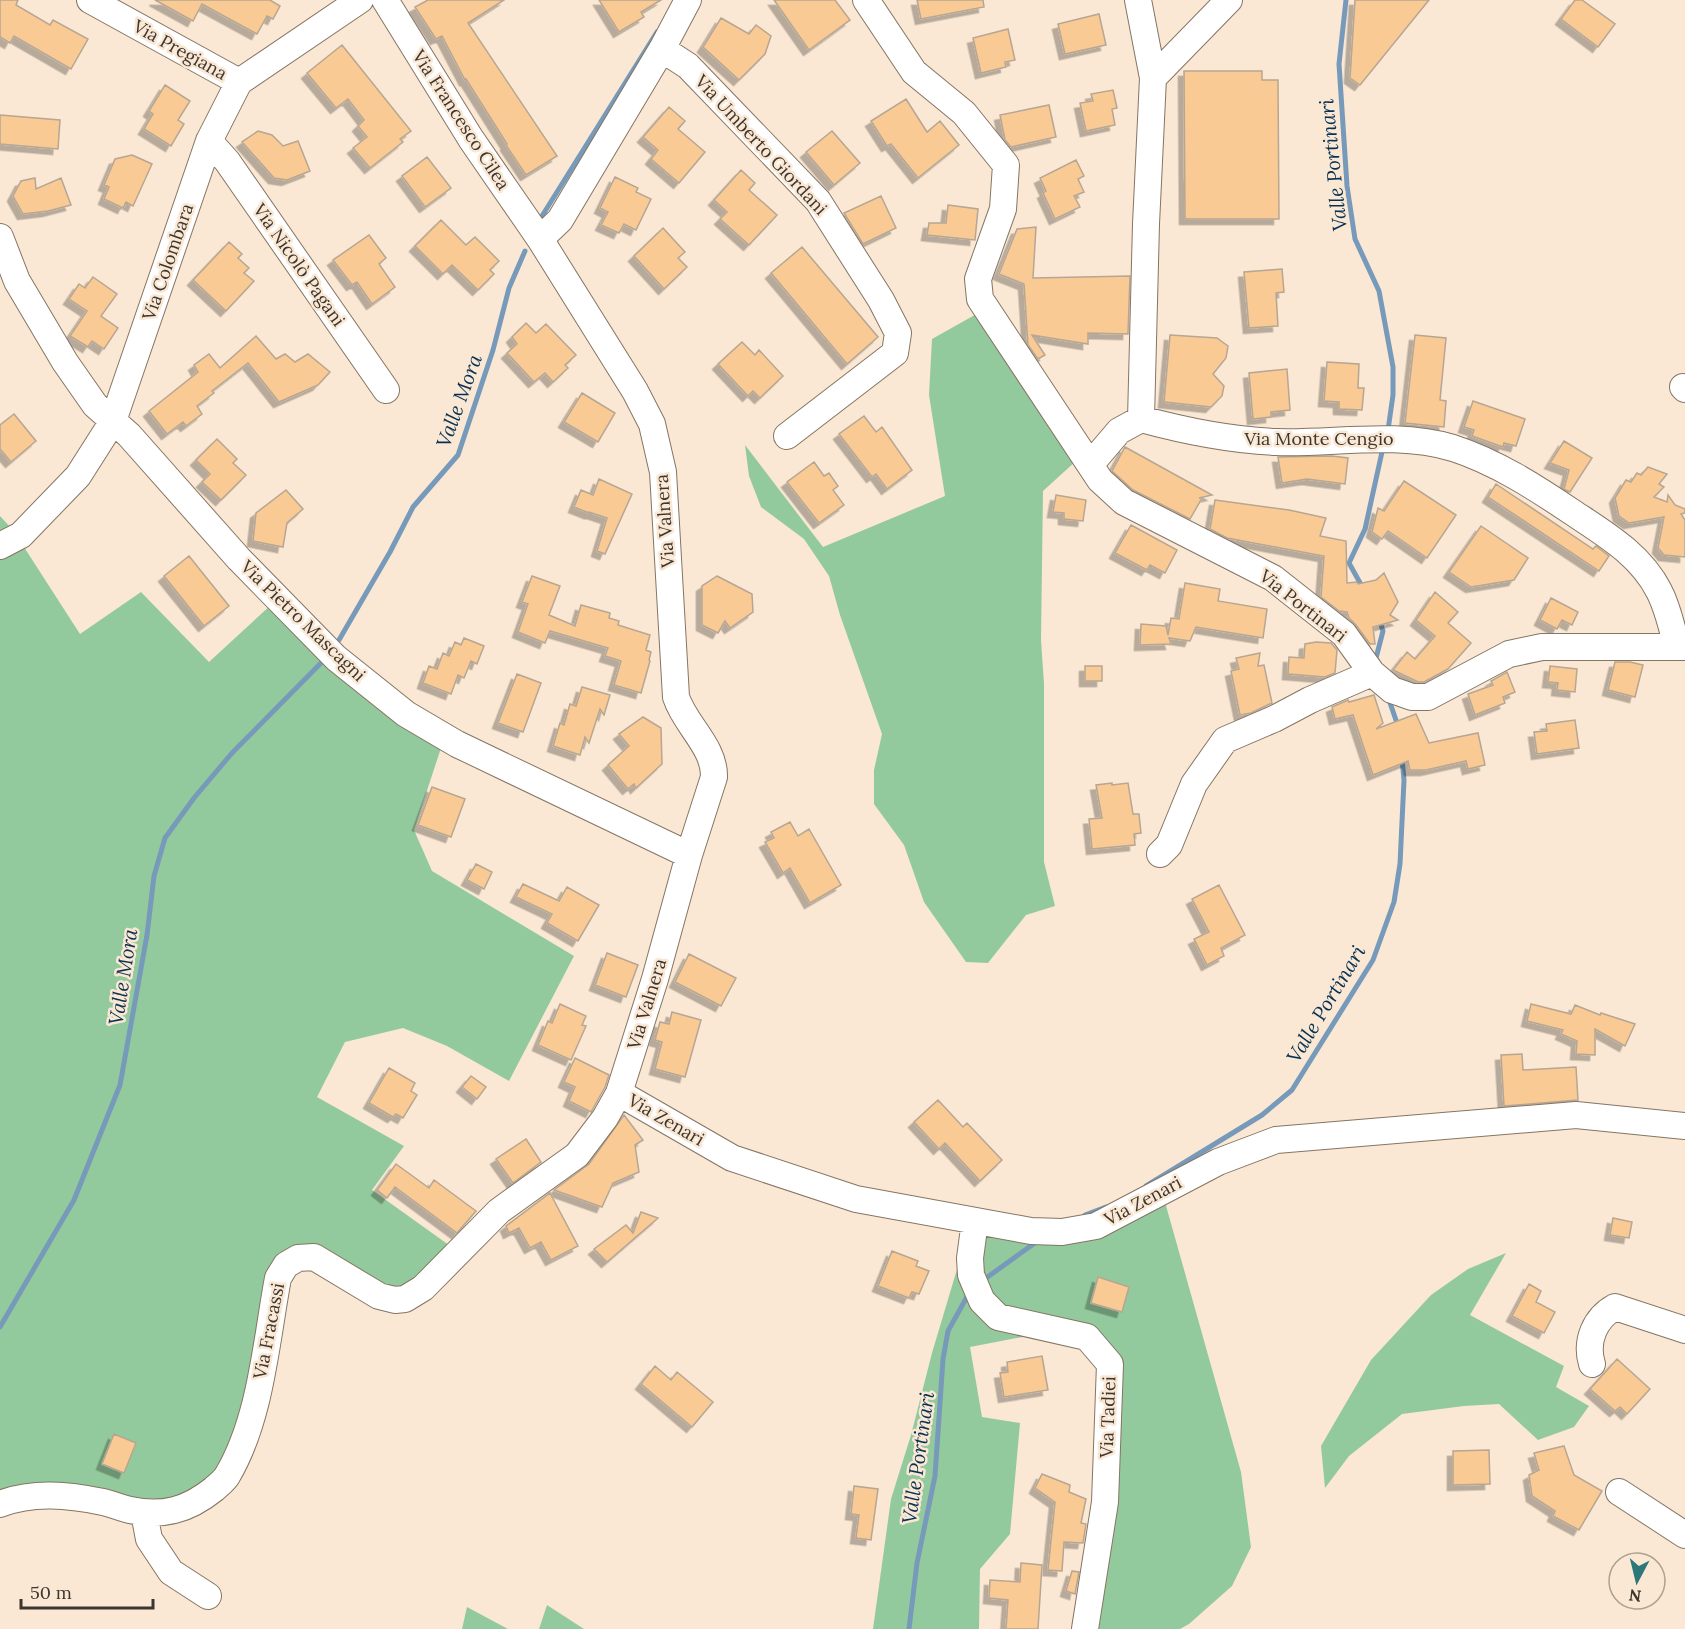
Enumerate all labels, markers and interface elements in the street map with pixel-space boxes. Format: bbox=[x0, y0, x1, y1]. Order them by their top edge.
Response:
street label: Via Pregiana bbox=[128, 14, 231, 85]
street label: Via Francesco Cilea bbox=[407, 45, 515, 194]
street label: Via Umberto Giordani bbox=[690, 69, 832, 220]
water label: Valle Portinari bbox=[1313, 97, 1352, 232]
street label: Via Nicolò Pagani bbox=[248, 198, 350, 331]
street label: Via Colombara bbox=[136, 200, 198, 324]
water label: Valle Mora bbox=[430, 351, 487, 451]
street label: Via Monte Cengio bbox=[1244, 427, 1393, 450]
street label: Via Valnera bbox=[650, 473, 679, 570]
street label: Via Pietro Mascagni bbox=[235, 554, 371, 686]
street label: Via Portinari bbox=[1254, 564, 1352, 647]
water label: Valle Mora bbox=[103, 927, 142, 1027]
water label: Valle Portinari bbox=[1281, 940, 1371, 1067]
street label: Via Valnera bbox=[622, 956, 671, 1053]
street label: Via Zenari bbox=[623, 1088, 709, 1151]
street label: Via Zenari bbox=[1099, 1171, 1185, 1231]
street label: Via Fracassi bbox=[248, 1281, 289, 1382]
street label: Via Tadiei bbox=[1095, 1376, 1120, 1459]
water label: Valle Portinari bbox=[896, 1390, 939, 1525]
north arrow bbox=[1607, 1551, 1667, 1611]
scale bar bbox=[21, 1572, 153, 1610]
text: 50 m bbox=[30, 1581, 72, 1604]
text: N bbox=[1628, 1585, 1643, 1607]

